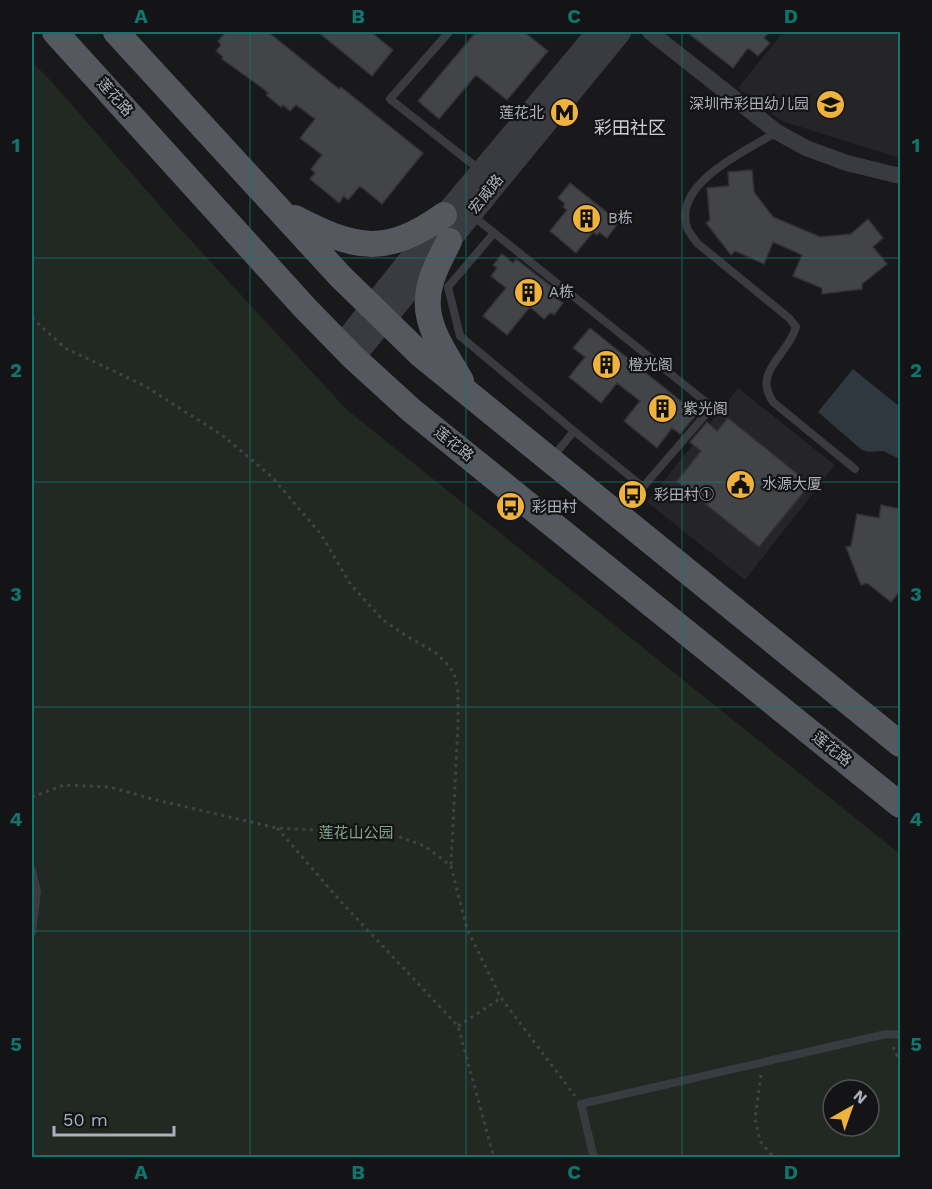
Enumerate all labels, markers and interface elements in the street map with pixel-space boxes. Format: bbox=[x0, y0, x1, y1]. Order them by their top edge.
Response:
text: A bbox=[134, 4, 148, 28]
text: B bbox=[351, 4, 365, 28]
text: C bbox=[567, 4, 581, 28]
text: D bbox=[784, 4, 798, 28]
street label: 莲花路 bbox=[93, 74, 137, 120]
school or university icon: 深圳市彩田幼儿园 bbox=[814, 88, 846, 120]
place label: 深圳市彩田幼儿园 bbox=[689, 95, 809, 113]
metro station icon: 莲花北 bbox=[549, 97, 581, 129]
place label: 莲花北 bbox=[499, 104, 544, 122]
district label: 彩田社区 bbox=[594, 117, 666, 138]
text: 1 bbox=[12, 133, 20, 157]
text: 1 bbox=[912, 133, 920, 157]
street label: 宏威路 bbox=[465, 171, 507, 217]
building icon: B栋 bbox=[571, 202, 603, 234]
place label: B栋 bbox=[608, 209, 633, 227]
building icon: A栋 bbox=[512, 276, 544, 308]
place label: A栋 bbox=[549, 283, 574, 301]
building icon: 橙光阁 bbox=[591, 349, 623, 381]
place label: 橙光阁 bbox=[628, 356, 673, 374]
text: 2 bbox=[10, 358, 22, 382]
text: 2 bbox=[910, 358, 922, 382]
building icon: 紫光阁 bbox=[646, 393, 678, 425]
place label: 紫光阁 bbox=[683, 400, 728, 418]
street label: 莲花路 bbox=[431, 423, 477, 465]
public building icon: 水源大厦 bbox=[725, 468, 757, 500]
place label: 水源大厦 bbox=[762, 475, 822, 493]
bus stop icon: 彩田村① bbox=[617, 479, 649, 511]
place label: 彩田村① bbox=[654, 486, 714, 504]
bus stop icon: 彩田村 bbox=[495, 491, 527, 523]
place label: 彩田村 bbox=[532, 498, 577, 516]
text: 3 bbox=[10, 582, 22, 606]
text: 3 bbox=[910, 582, 922, 606]
street label: 莲花路 bbox=[809, 728, 855, 770]
text: 4 bbox=[10, 807, 23, 831]
text: 4 bbox=[910, 807, 923, 831]
park label: 莲花山公园 bbox=[318, 824, 394, 842]
text: 5 bbox=[10, 1032, 22, 1056]
text: 5 bbox=[910, 1032, 922, 1056]
north arrow bbox=[821, 1078, 881, 1138]
text: N bbox=[850, 1086, 871, 1108]
scale bar bbox=[54, 1099, 174, 1137]
text: 50 m bbox=[63, 1109, 108, 1130]
text: A bbox=[134, 1160, 148, 1184]
text: B bbox=[351, 1160, 365, 1184]
text: C bbox=[567, 1160, 581, 1184]
text: D bbox=[784, 1160, 798, 1184]

